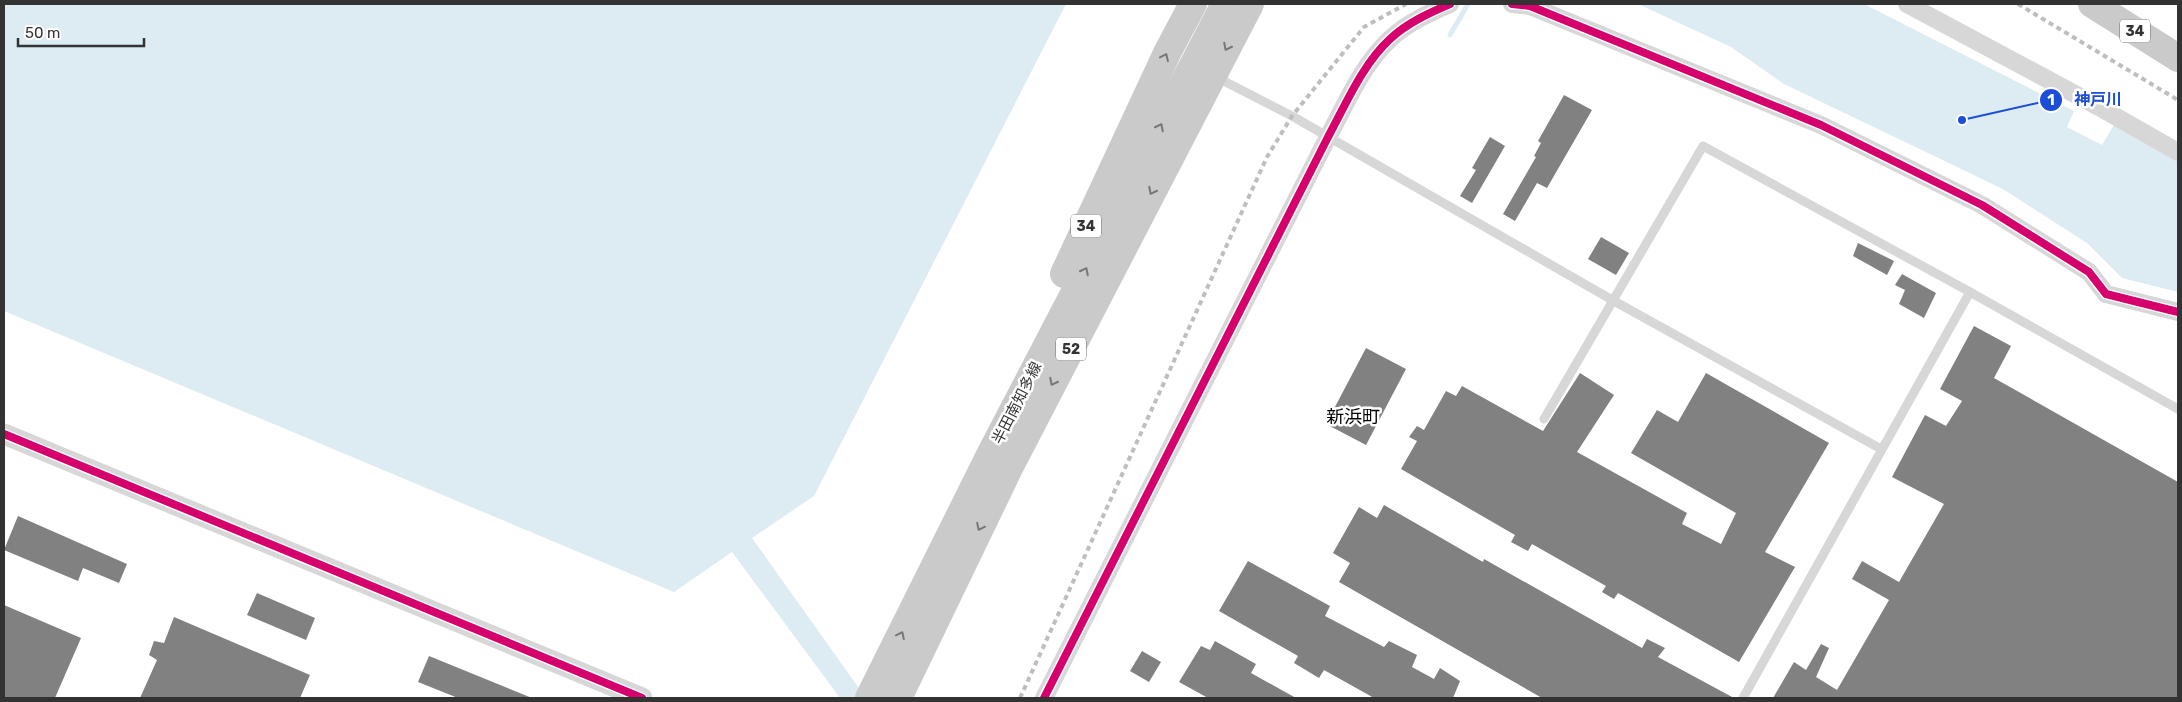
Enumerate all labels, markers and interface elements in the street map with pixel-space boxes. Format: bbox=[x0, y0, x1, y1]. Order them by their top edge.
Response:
scale bar bbox=[18, 15, 144, 47]
road number: 34 bbox=[2120, 20, 2150, 42]
text: 50 m bbox=[25, 24, 60, 42]
one-way arrow bbox=[1223, 42, 1233, 51]
one-way arrow bbox=[1159, 53, 1170, 62]
callout: 神戸川 bbox=[2039, 84, 2132, 115]
text: 神戸川 bbox=[2074, 90, 2122, 109]
text: 1 bbox=[2047, 91, 2055, 109]
one-way arrow bbox=[1154, 123, 1164, 132]
one-way arrow bbox=[1148, 186, 1158, 195]
road number: 34 bbox=[1071, 215, 1101, 238]
one-way arrow bbox=[1079, 268, 1089, 277]
road number: 52 bbox=[1056, 338, 1086, 360]
street label: 半田南知多線 bbox=[989, 359, 1045, 447]
one-way arrow bbox=[1049, 377, 1059, 386]
district label: 新浜町 bbox=[1326, 406, 1380, 428]
one-way arrow bbox=[976, 522, 987, 531]
one-way arrow bbox=[895, 631, 905, 640]

